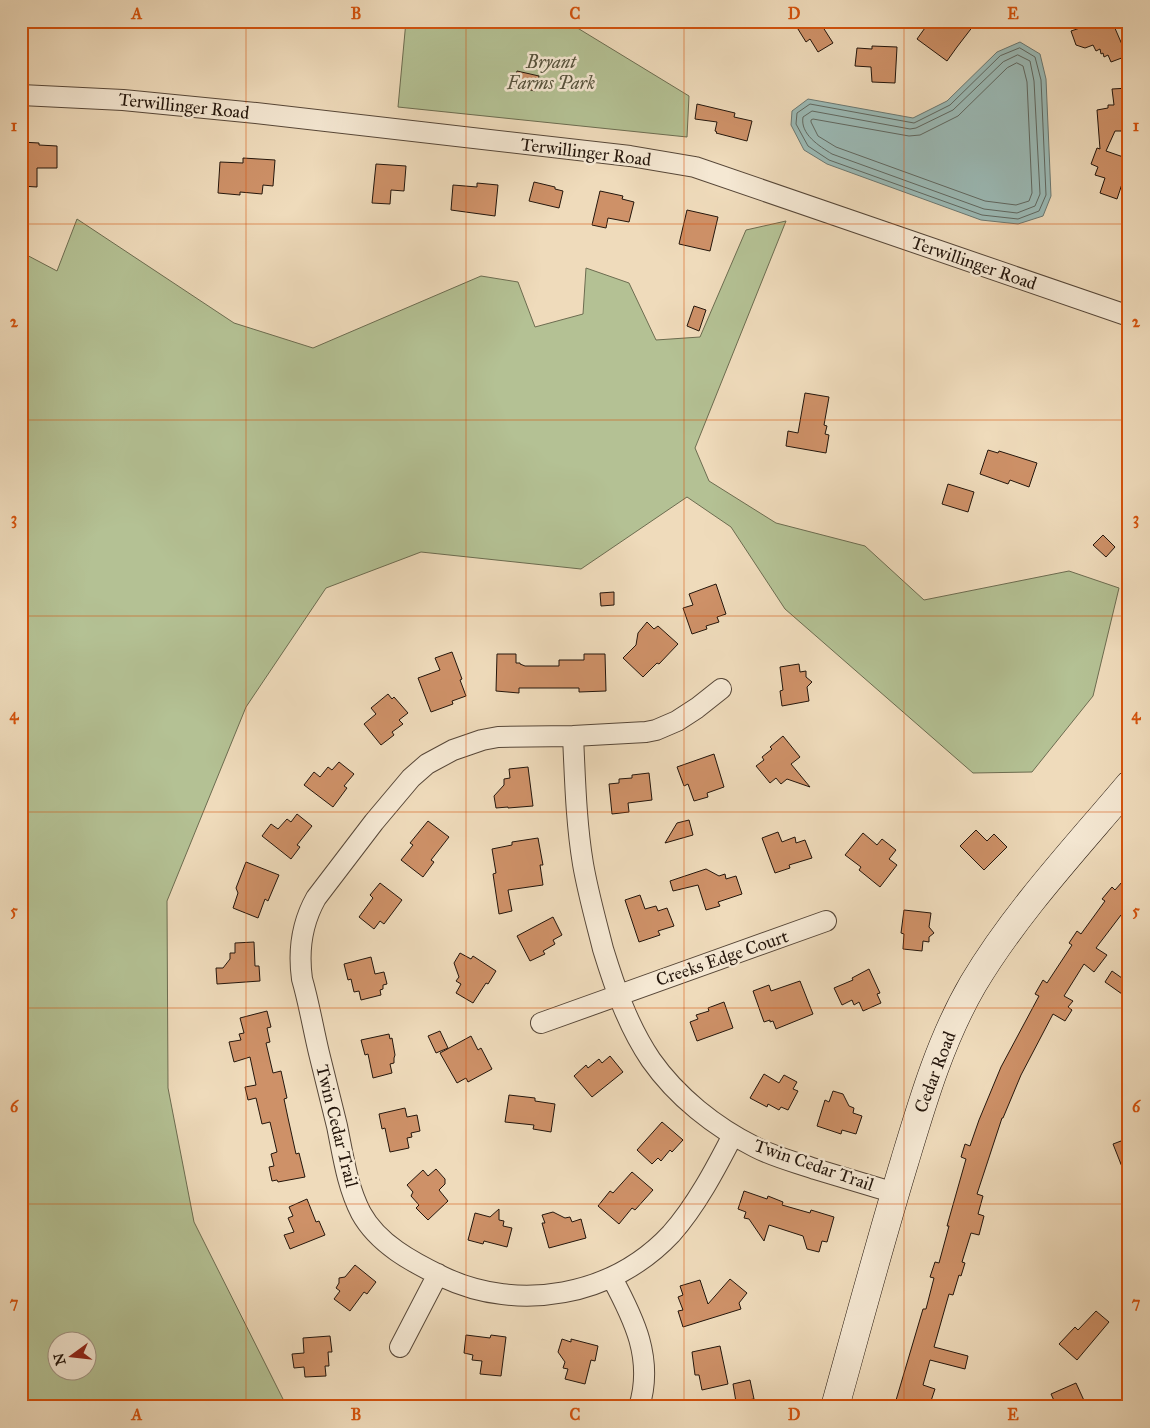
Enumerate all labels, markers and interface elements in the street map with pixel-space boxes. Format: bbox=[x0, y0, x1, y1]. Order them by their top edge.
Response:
text: A bbox=[131, 4, 143, 23]
text: B bbox=[351, 4, 361, 23]
text: C bbox=[570, 4, 581, 23]
text: D bbox=[788, 4, 801, 23]
text: E bbox=[1007, 4, 1019, 23]
park label: Bryant Farms Park bbox=[506, 51, 595, 94]
street label: Terwillinger Road bbox=[117, 88, 250, 125]
text: 1 bbox=[11, 116, 18, 135]
text: 1 bbox=[1133, 116, 1140, 135]
street label: Terwillinger Road bbox=[519, 133, 652, 172]
street label: Terwillinger Road bbox=[908, 231, 1040, 296]
text: 2 bbox=[10, 312, 19, 331]
text: 2 bbox=[1132, 312, 1141, 331]
text: 3 bbox=[11, 509, 17, 529]
text: 3 bbox=[1133, 509, 1139, 529]
text: 4 bbox=[10, 705, 20, 725]
text: 4 bbox=[1132, 705, 1142, 725]
text: 5 bbox=[10, 901, 18, 920]
text: 5 bbox=[1132, 901, 1140, 920]
street label: Creeks Edge Court bbox=[653, 925, 792, 992]
street label: Cedar Road bbox=[909, 1028, 961, 1116]
street label: Twin Cedar Trail bbox=[311, 1062, 363, 1190]
text: 6 bbox=[10, 1097, 19, 1116]
text: 6 bbox=[1132, 1097, 1141, 1116]
street label: Twin Cedar Trail bbox=[751, 1134, 877, 1196]
text: 7 bbox=[10, 1293, 19, 1312]
text: 7 bbox=[1132, 1293, 1141, 1312]
north arrow bbox=[48, 1330, 98, 1380]
text: N bbox=[50, 1351, 70, 1367]
text: A bbox=[131, 1405, 143, 1424]
text: B bbox=[351, 1405, 361, 1424]
text: C bbox=[570, 1405, 581, 1424]
text: D bbox=[788, 1405, 801, 1424]
text: E bbox=[1007, 1405, 1019, 1424]

